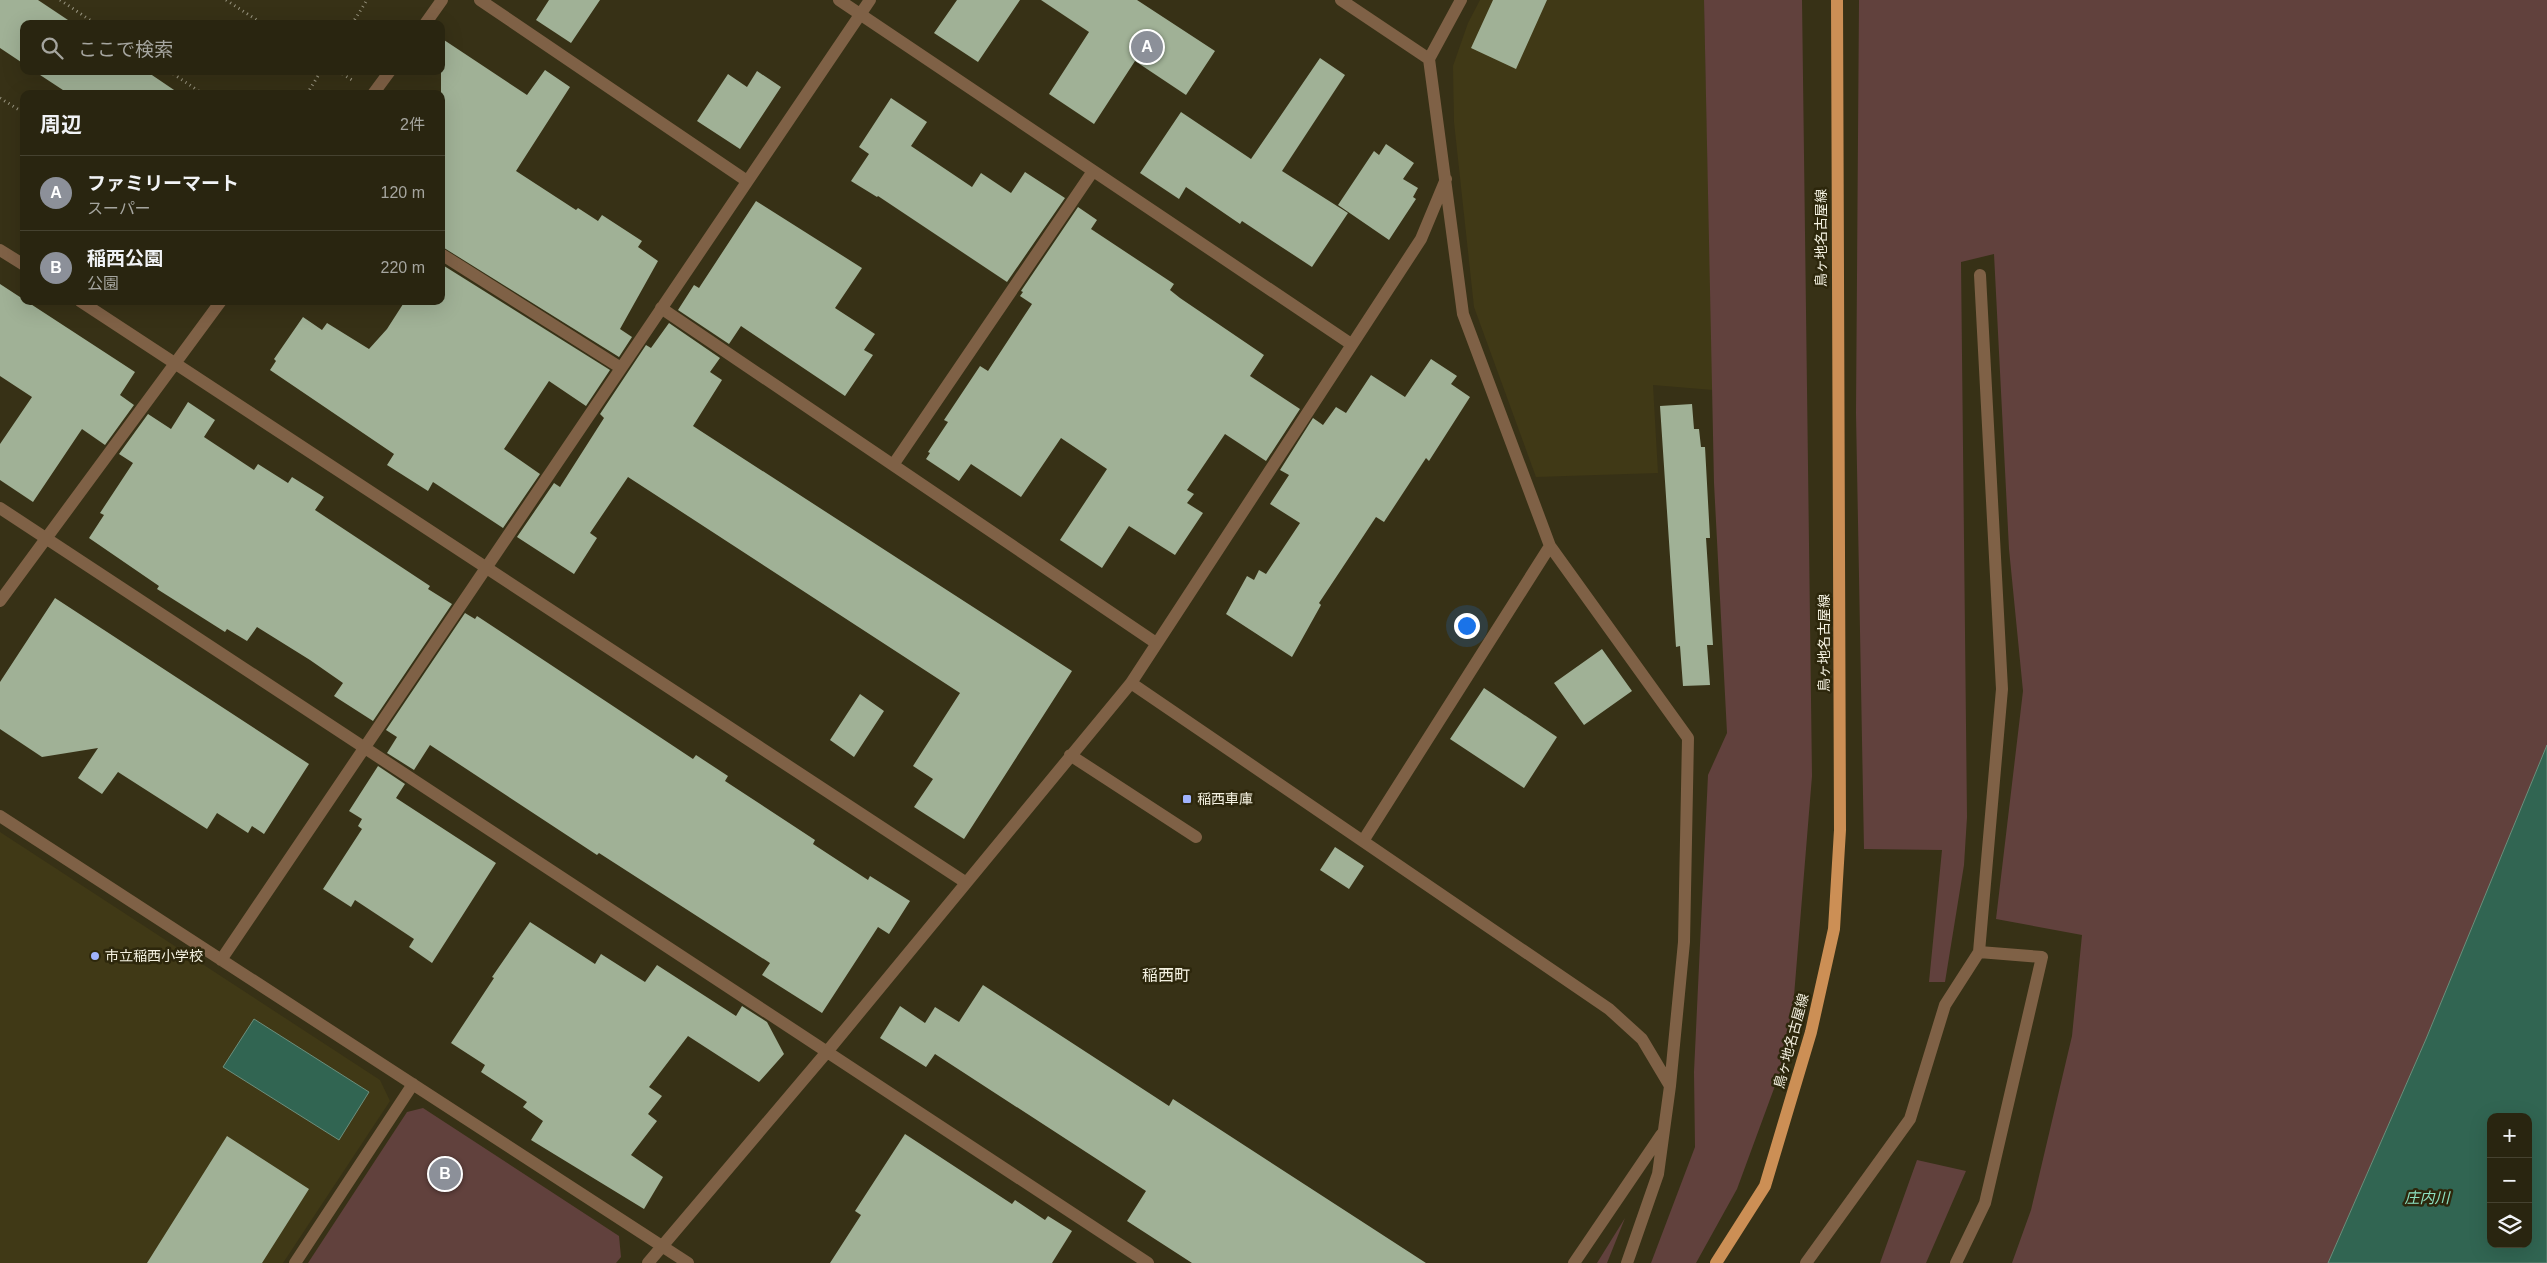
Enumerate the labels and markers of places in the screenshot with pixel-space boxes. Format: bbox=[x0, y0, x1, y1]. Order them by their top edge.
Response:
pin: A bbox=[1131, 28, 1163, 66]
place label: 稲西車庫 bbox=[1197, 791, 1253, 807]
marker: 稲西車庫 bbox=[1181, 793, 1193, 805]
place label: 市立稲西小学校 bbox=[105, 948, 203, 964]
marker: 市立稲西小学校 bbox=[89, 950, 101, 962]
pin: B bbox=[429, 1155, 461, 1193]

